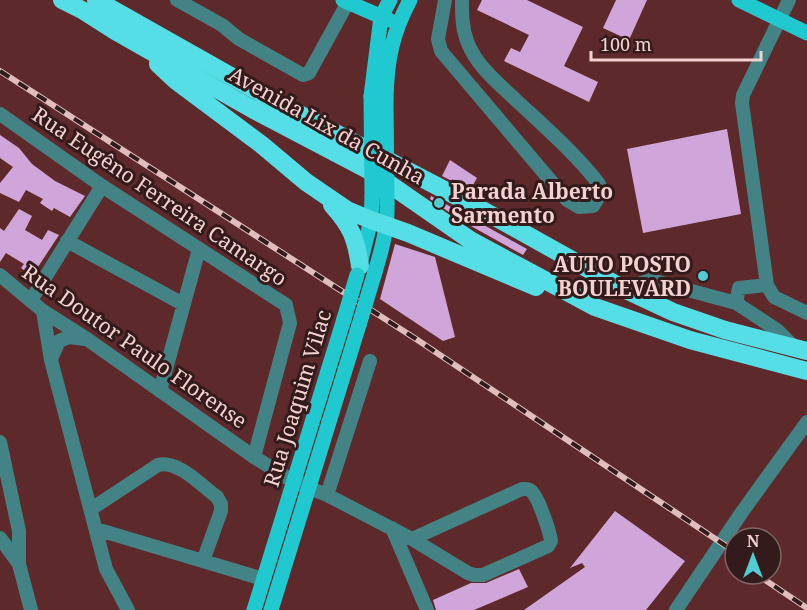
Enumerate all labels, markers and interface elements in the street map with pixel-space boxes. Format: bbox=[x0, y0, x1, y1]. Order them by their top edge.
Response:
scale bar bbox=[591, 24, 760, 62]
text: 100 m bbox=[600, 32, 652, 56]
street label: Avenida Lix da Cunha bbox=[224, 59, 430, 191]
street label: Rua Eugêno Ferreira Camargo bbox=[27, 100, 293, 292]
place label: Parada Alberto Sarmento bbox=[451, 177, 613, 229]
marker: Parada Alberto Sarmento bbox=[432, 196, 446, 210]
place label: AUTO POSTO BOULEVARD bbox=[553, 250, 691, 302]
street label: Rua Doutor Paulo Florense bbox=[17, 258, 253, 434]
marker: AUTO POSTO BOULEVARD bbox=[696, 269, 710, 283]
street label: Rua Joaquim Vilac bbox=[257, 306, 337, 490]
north arrow bbox=[723, 526, 783, 586]
text: N bbox=[747, 530, 760, 552]

